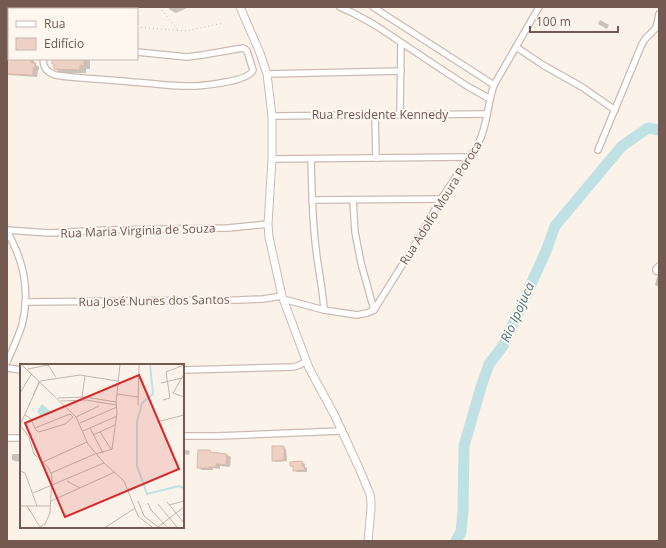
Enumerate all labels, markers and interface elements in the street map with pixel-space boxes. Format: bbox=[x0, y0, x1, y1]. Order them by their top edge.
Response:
legend bbox=[8, 8, 138, 60]
scale bar bbox=[530, 8, 618, 34]
text: 100 m bbox=[536, 13, 571, 30]
text: Rua bbox=[44, 15, 65, 32]
text: Edifício bbox=[44, 35, 84, 52]
street label: Rua Presidente Kennedy bbox=[312, 106, 449, 123]
street label: Rua Adolfo Moura Poroca bbox=[395, 138, 486, 268]
street label: Rua Maria Virgínia de Souza bbox=[60, 219, 216, 242]
water label: Rio Ipojuca bbox=[496, 279, 538, 345]
street label: Rua José Nunes dos Santos bbox=[78, 291, 230, 310]
inset map bbox=[20, 364, 184, 528]

